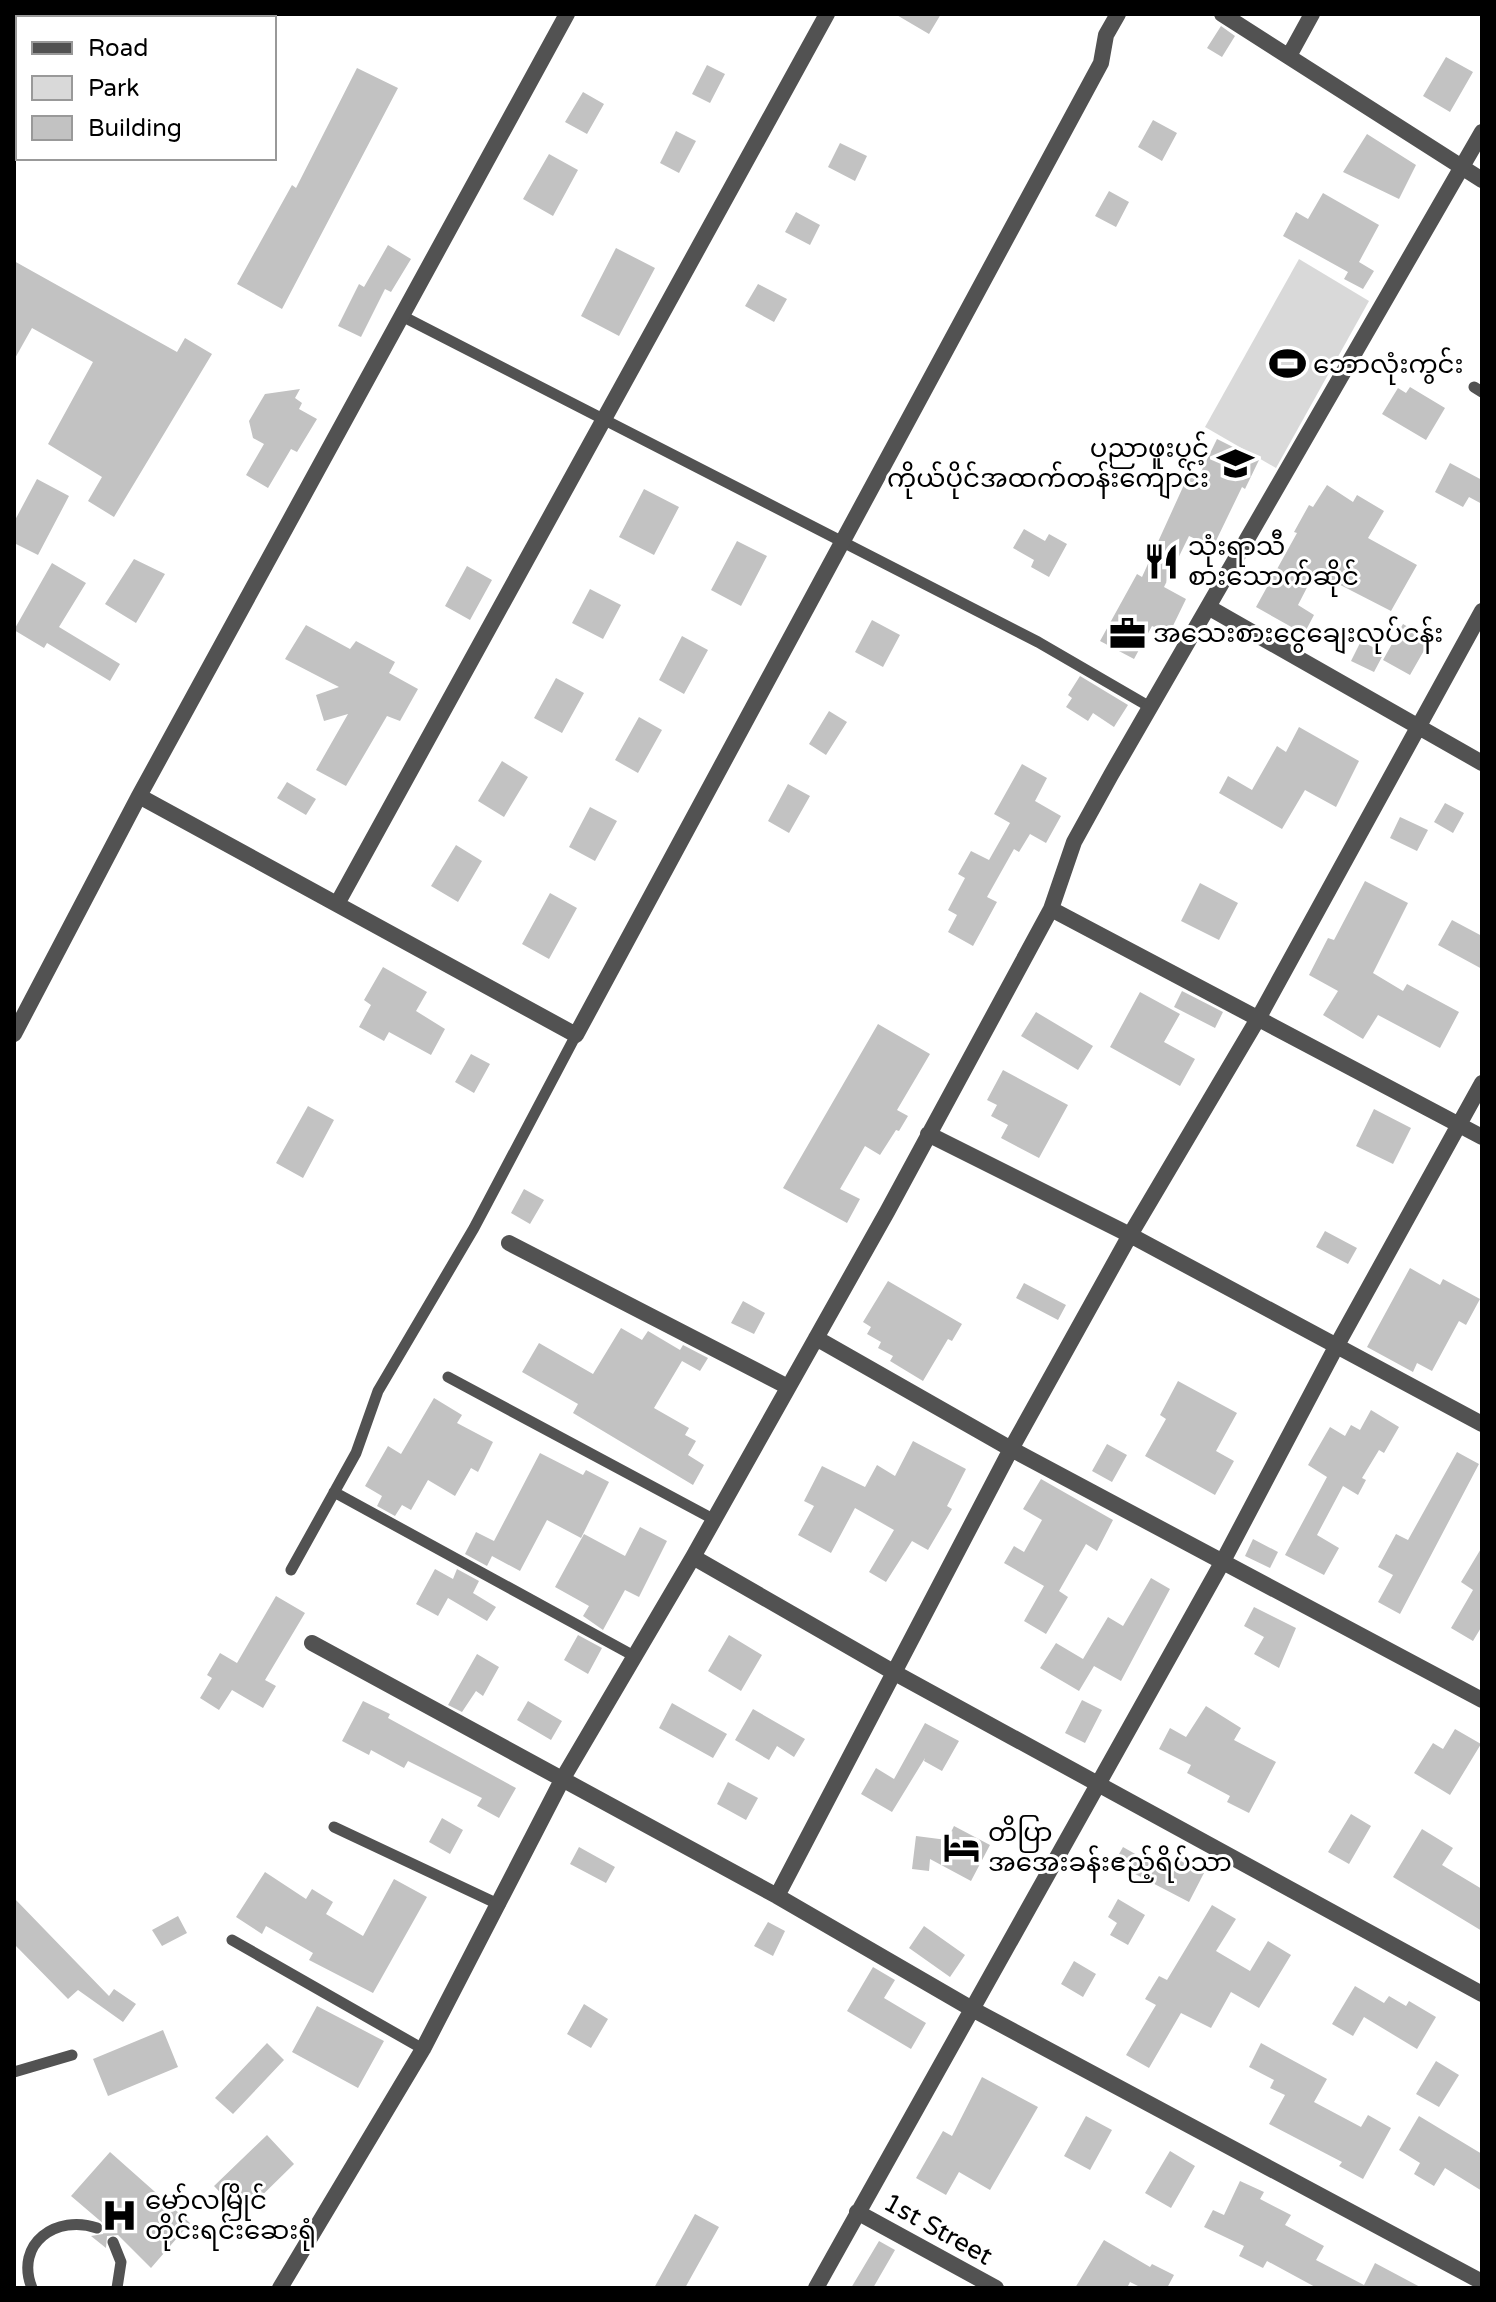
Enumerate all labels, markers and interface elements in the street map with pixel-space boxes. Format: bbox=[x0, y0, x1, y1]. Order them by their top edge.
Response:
legend bbox=[16, 16, 276, 160]
text: Road bbox=[88, 34, 148, 63]
text: Park bbox=[88, 74, 139, 103]
text: Building bbox=[88, 114, 182, 143]
sports icon: ဘောလုံးကွင်း bbox=[1268, 345, 1306, 383]
place label: ဘောလုံးကွင်း bbox=[1313, 347, 1464, 385]
place label: ပညာဖူးပွင့် ကိုယ်ပိုင်အထက်တန်းကျောင်း bbox=[887, 431, 1209, 499]
school or university icon: ပညာဖူးပွင့် ကိုယ်ပိုင်အထက်တန်းကျောင်း bbox=[1216, 444, 1254, 482]
place label: သုံးရာသီ စားသောက်ဆိုင် bbox=[1188, 529, 1359, 597]
restaurant icon: သုံးရာသီ စားသောက်ဆိုင် bbox=[1143, 542, 1181, 580]
office icon: အသေးစားငွေချေးလုပ်ငန်း bbox=[1108, 614, 1146, 652]
place label: အသေးစားငွေချေးလုပ်ငန်း bbox=[1153, 616, 1443, 654]
place label: တိပြာ အအေးခန်းဧည့်ရိပ်သာ bbox=[988, 1815, 1232, 1883]
hotel icon: တိပြာ အအေးခန်းဧည့်ရိပ်သာ bbox=[943, 1828, 981, 1866]
place label: မော်လမြိုင် တိုင်းရင်းဆေးရုံ bbox=[145, 2183, 316, 2251]
street label: 1st Street bbox=[878, 2186, 998, 2272]
hospital icon: မော်လမြိုင် တိုင်းရင်းဆေးရုံ bbox=[100, 2196, 138, 2234]

